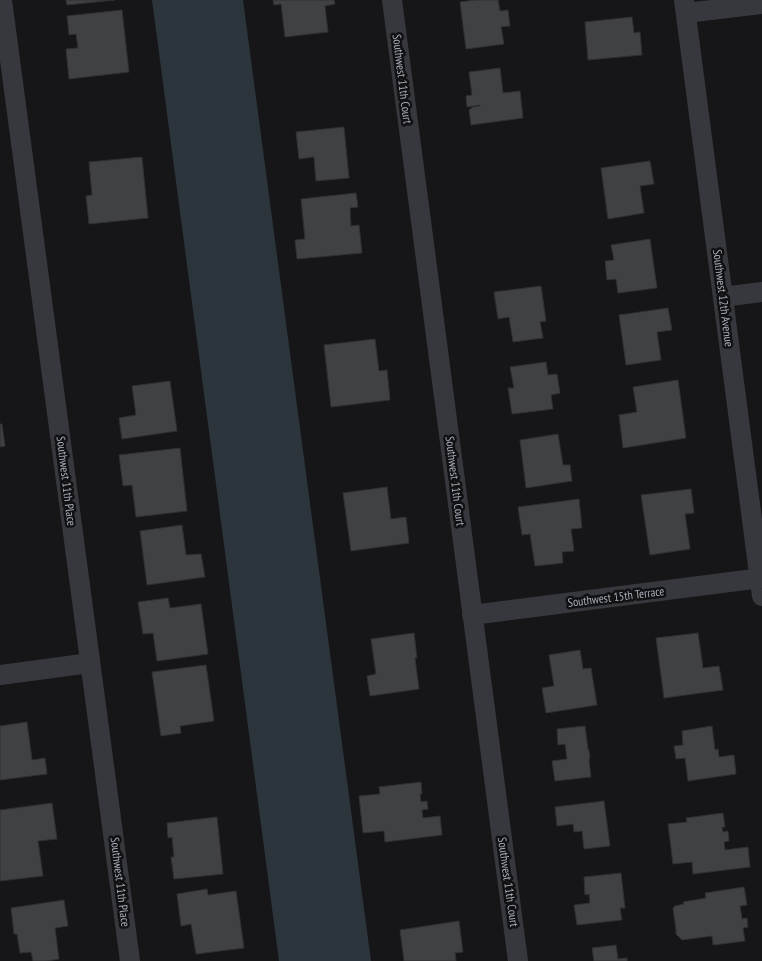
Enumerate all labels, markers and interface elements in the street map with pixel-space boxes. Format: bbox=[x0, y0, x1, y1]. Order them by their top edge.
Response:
street label: Southwest 11th Court bbox=[390, 33, 416, 125]
street label: Southwest 12th Avenue bbox=[710, 248, 737, 347]
street label: Southwest 11th Place bbox=[54, 435, 79, 527]
street label: Southwest 11th Court bbox=[443, 435, 469, 527]
street label: Southwest 15th Terrace bbox=[567, 583, 665, 610]
street label: Southwest 11th Place bbox=[108, 836, 133, 928]
street label: Southwest 11th Court bbox=[495, 836, 522, 928]

